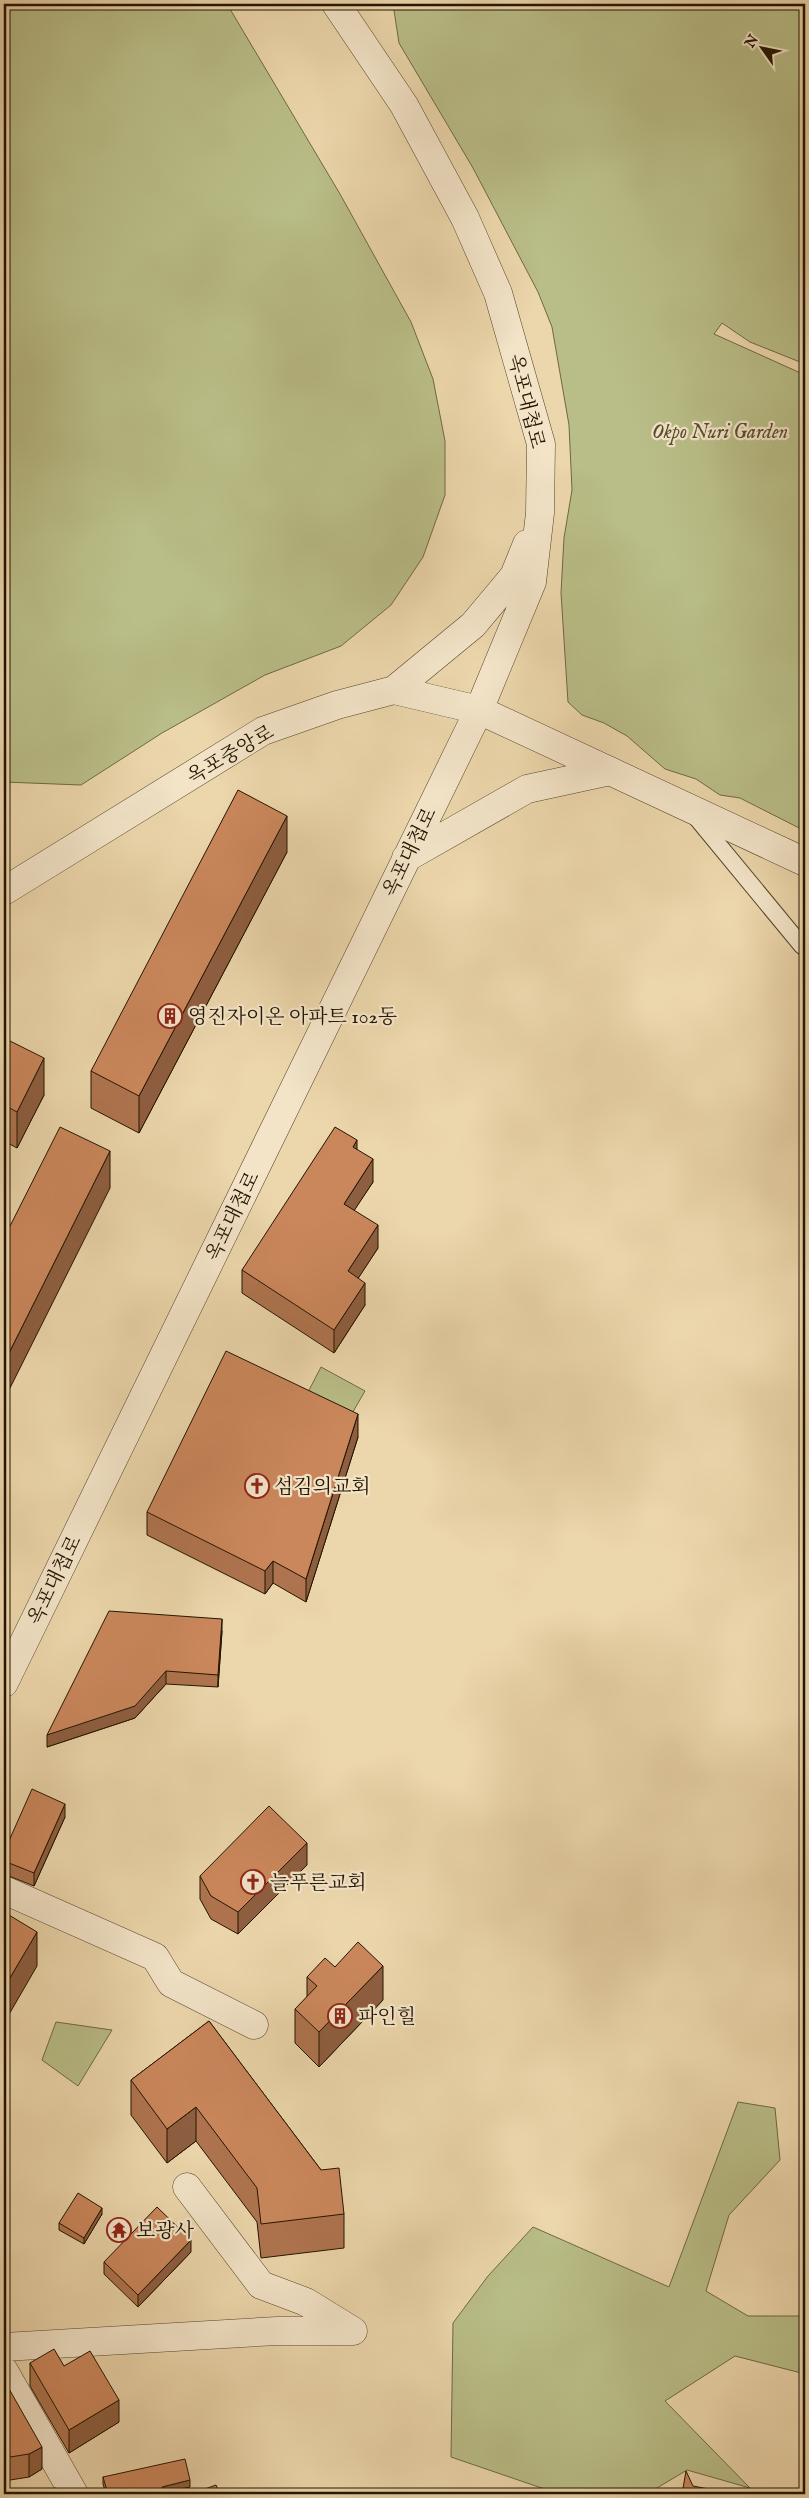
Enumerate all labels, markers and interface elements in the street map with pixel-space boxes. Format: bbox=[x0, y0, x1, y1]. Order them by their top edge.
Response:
north arrow bbox=[736, 22, 786, 72]
text: N bbox=[741, 31, 763, 52]
street label: 옥포대첩로 bbox=[502, 351, 549, 451]
park label: Okpo Nuri Garden bbox=[652, 420, 788, 445]
street label: 옥포중앙로 bbox=[183, 720, 279, 790]
street label: 옥포대첩로 bbox=[378, 804, 443, 902]
building icon: 영진자이온 아파트 102동 bbox=[157, 1003, 183, 1029]
place label: 영진자이온 아파트 102동 bbox=[188, 1005, 397, 1030]
street label: 옥포대첩로 bbox=[201, 1168, 266, 1266]
church icon: 섬김의교회 bbox=[244, 1473, 270, 1499]
place label: 섬김의교회 bbox=[274, 1475, 371, 1500]
street label: 옥포대첩로 bbox=[23, 1532, 88, 1630]
church icon: 늘푸른교회 bbox=[240, 1869, 266, 1895]
place label: 늘푸른교회 bbox=[270, 1871, 367, 1896]
building icon: 파인힐 bbox=[327, 2003, 353, 2029]
place label: 파인힐 bbox=[358, 2005, 416, 2030]
temple icon: 보광사 bbox=[106, 2217, 132, 2243]
place label: 보광사 bbox=[136, 2219, 195, 2244]

